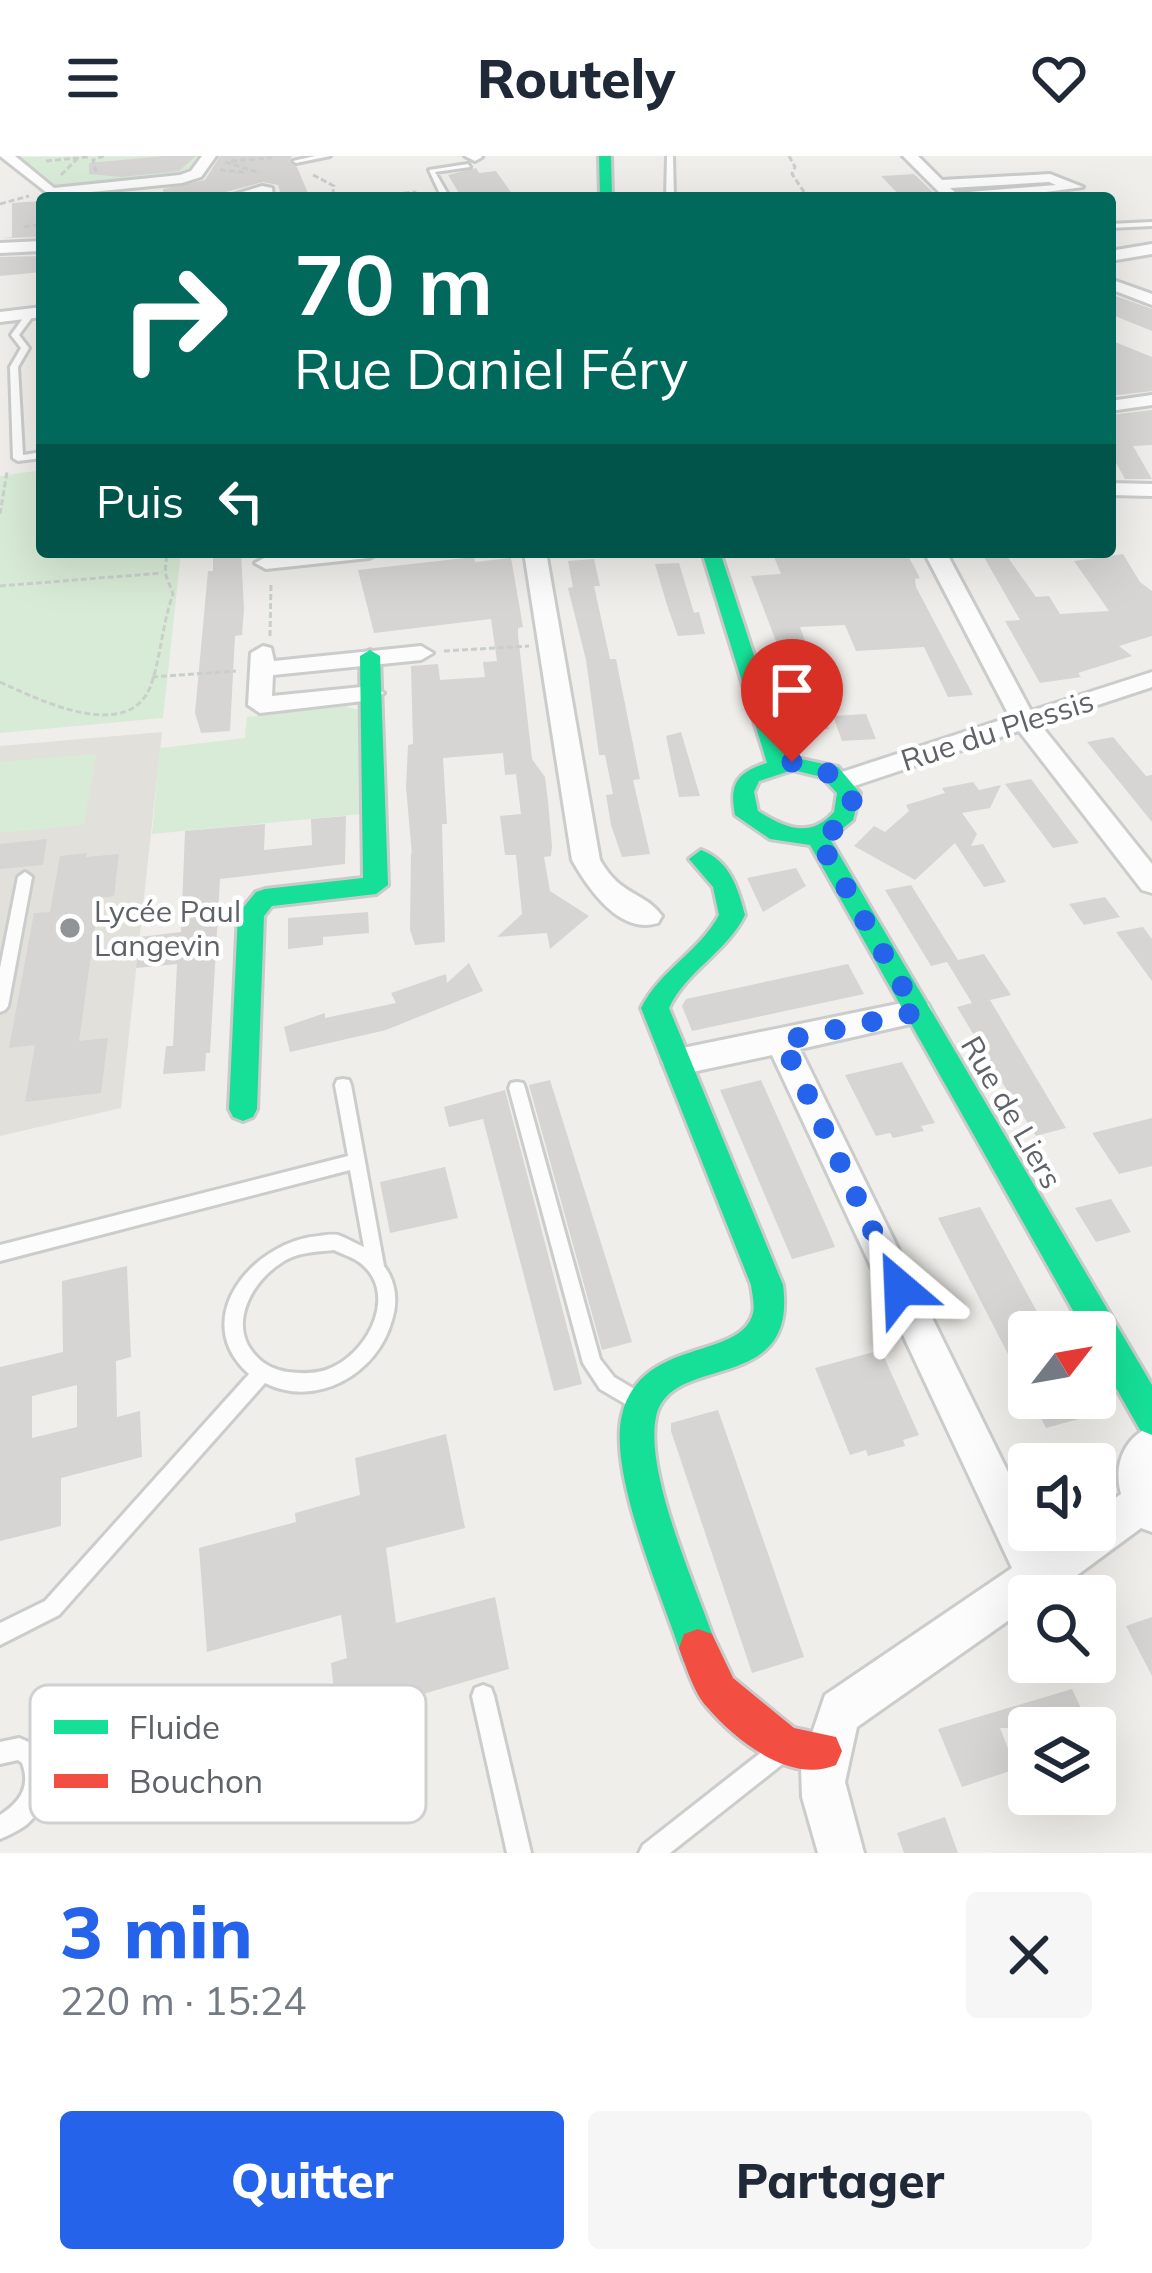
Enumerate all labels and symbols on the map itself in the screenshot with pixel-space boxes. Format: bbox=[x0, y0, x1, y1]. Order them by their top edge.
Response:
pin bbox=[741, 639, 843, 762]
street label: Rue du Plessis bbox=[896, 681, 1098, 779]
place label: Lycée Paul Langevin bbox=[94, 892, 241, 964]
marker: Lycée Paul Langevin bbox=[57, 915, 83, 941]
street label: Rue de Liers bbox=[953, 1029, 1071, 1195]
position arrow bbox=[837, 1225, 963, 1351]
north arrow bbox=[1008, 1311, 1116, 1419]
legend bbox=[30, 1685, 426, 1823]
text: Fluide bbox=[129, 1706, 220, 1747]
text: Bouchon bbox=[129, 1760, 263, 1801]

